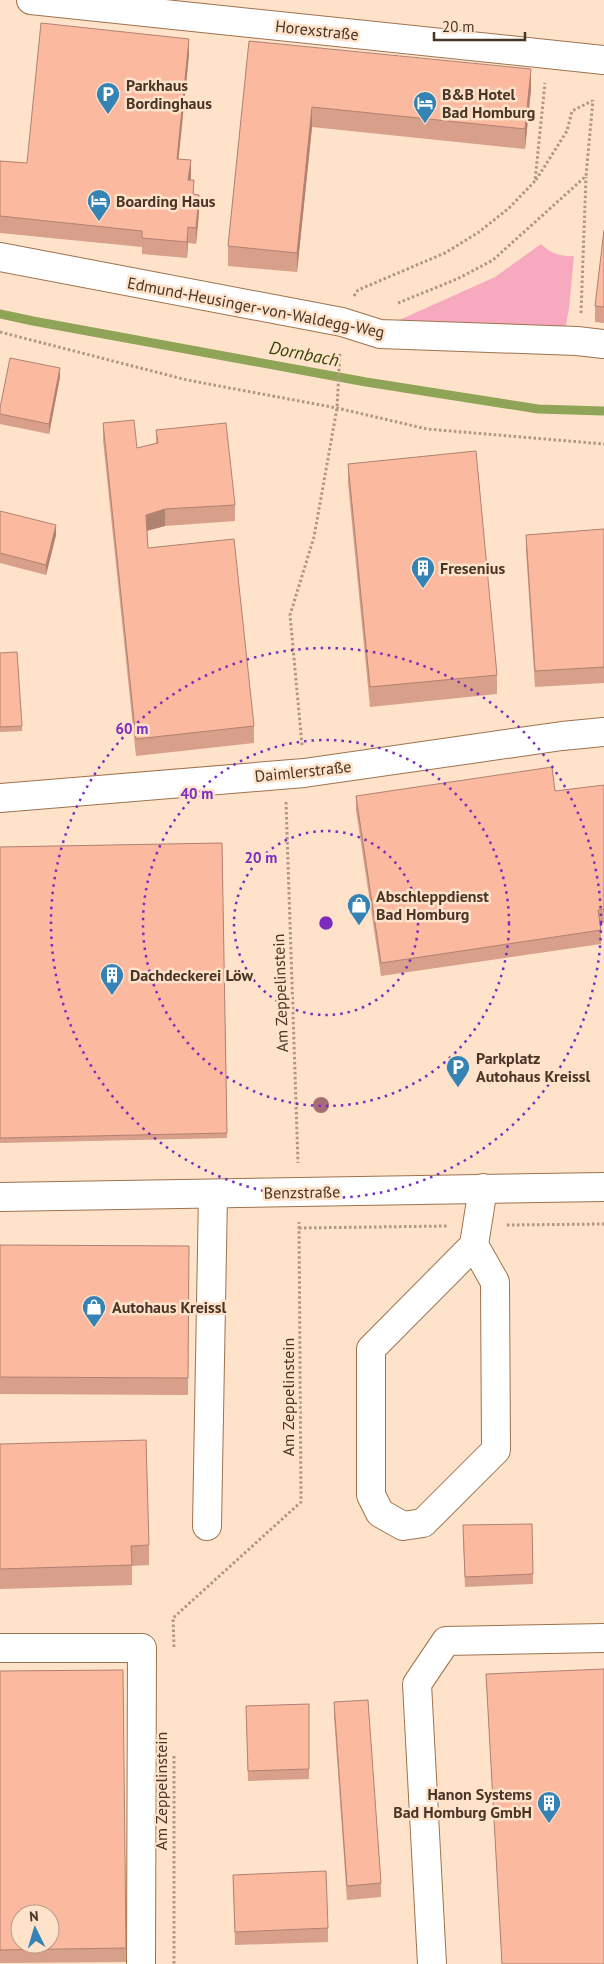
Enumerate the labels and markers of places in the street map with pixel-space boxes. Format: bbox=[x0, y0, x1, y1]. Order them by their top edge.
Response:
place label: Parkhaus Bordinghaus bbox=[126, 75, 212, 113]
parking icon: Parkhaus Bordinghaus bbox=[95, 81, 121, 115]
place label: B&B Hotel Bad Homburg bbox=[442, 84, 535, 122]
hotel icon: B&B Hotel Bad Homburg bbox=[412, 90, 438, 124]
hotel icon: Boarding Haus bbox=[86, 188, 112, 222]
place label: Boarding Haus bbox=[116, 191, 216, 211]
building icon: Fresenius bbox=[410, 555, 436, 589]
place label: Fresenius bbox=[440, 558, 505, 578]
place label: Abschleppdienst Bad Homburg bbox=[376, 886, 489, 924]
shop icon: Abschleppdienst Bad Homburg bbox=[346, 892, 372, 926]
centre of rings bbox=[317, 914, 335, 932]
building icon: Dachdeckerei Löw bbox=[99, 962, 125, 996]
place label: Dachdeckerei Löw bbox=[130, 965, 254, 985]
place label: Parkplatz Autohaus Kreissl bbox=[476, 1048, 591, 1086]
parking icon: Parkplatz Autohaus Kreissl bbox=[445, 1054, 471, 1088]
shop icon: Autohaus Kreissl bbox=[81, 1294, 107, 1328]
place label: Autohaus Kreissl bbox=[112, 1297, 227, 1317]
place label: Hanon Systems Bad Homburg GmbH bbox=[393, 1784, 532, 1822]
building icon: Hanon Systems Bad Homburg GmbH bbox=[536, 1790, 562, 1824]

